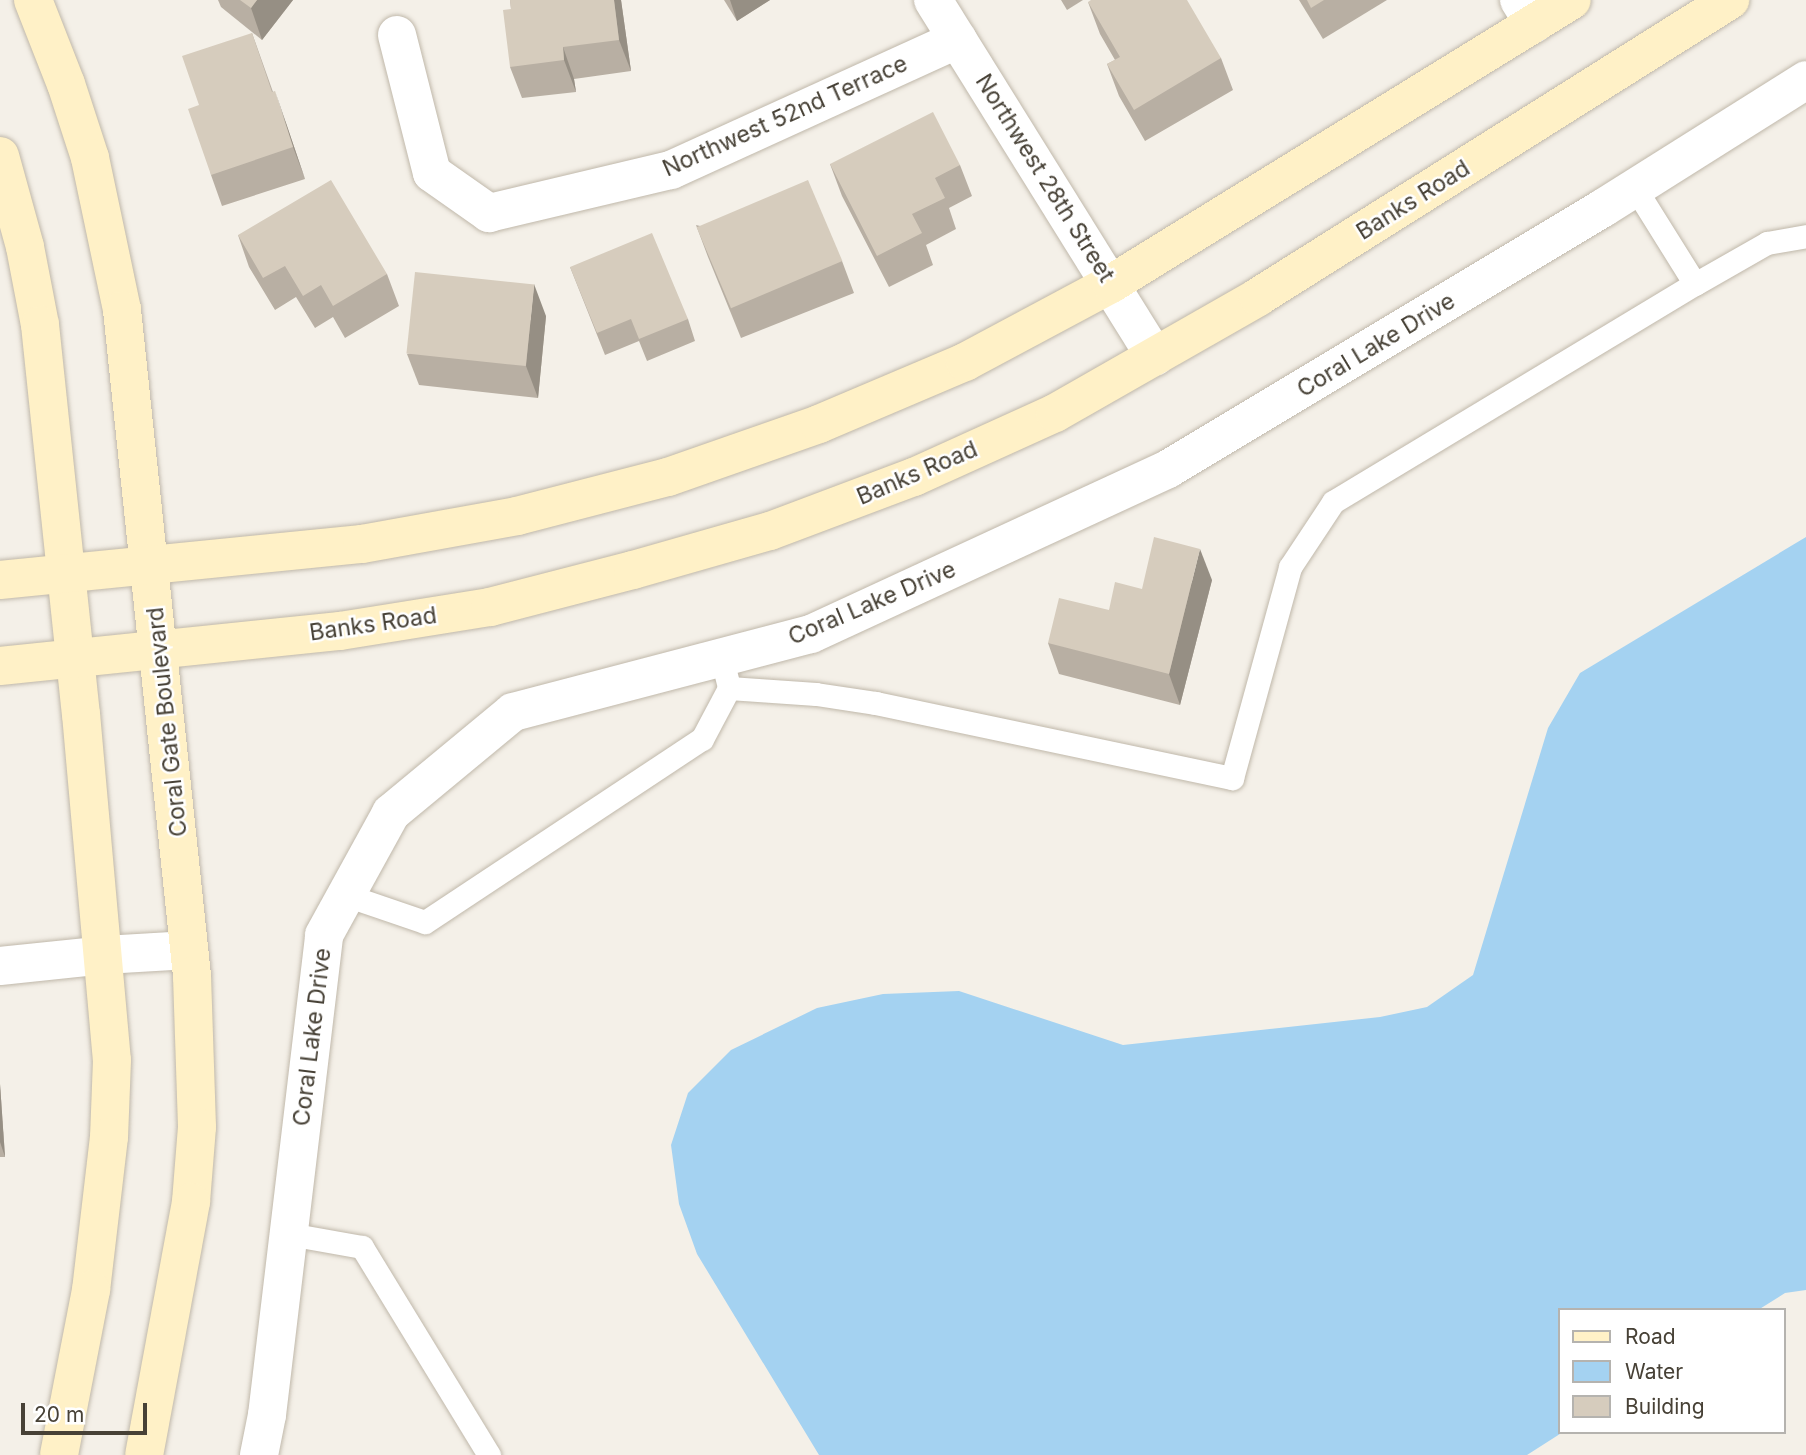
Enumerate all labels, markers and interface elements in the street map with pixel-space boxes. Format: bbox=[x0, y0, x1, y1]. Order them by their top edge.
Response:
street label: Northwest 52nd Terrace bbox=[658, 50, 912, 182]
street label: Northwest 28th Street bbox=[970, 69, 1120, 287]
street label: Banks Road bbox=[1351, 154, 1475, 246]
street label: Coral Lake Drive bbox=[1292, 287, 1460, 403]
street label: Banks Road bbox=[853, 435, 981, 511]
street label: Coral Lake Drive bbox=[784, 555, 960, 651]
street label: Banks Road bbox=[308, 601, 438, 647]
street label: Coral Gate Boulevard bbox=[141, 606, 193, 838]
street label: Coral Lake Drive bbox=[287, 946, 337, 1128]
legend bbox=[1558, 1308, 1785, 1434]
text: Road bbox=[1625, 1324, 1676, 1349]
text: Water bbox=[1625, 1359, 1683, 1384]
scale bar bbox=[24, 1388, 150, 1432]
text: Building bbox=[1625, 1394, 1705, 1419]
text: 20 m bbox=[34, 1402, 84, 1427]

